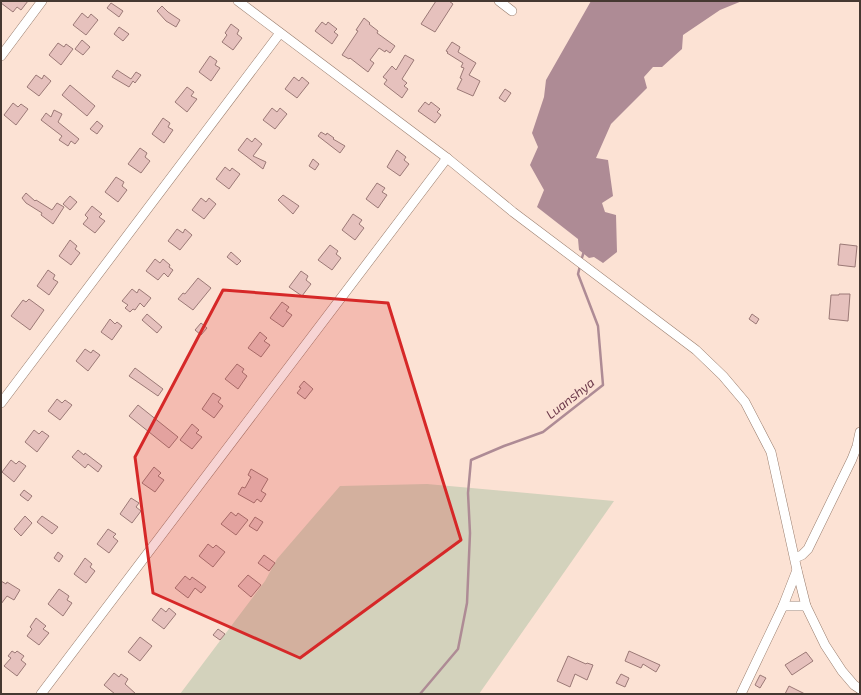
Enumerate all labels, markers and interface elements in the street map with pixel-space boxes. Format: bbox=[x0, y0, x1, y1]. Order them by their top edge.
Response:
water label: Luanshya bbox=[542, 374, 598, 422]

